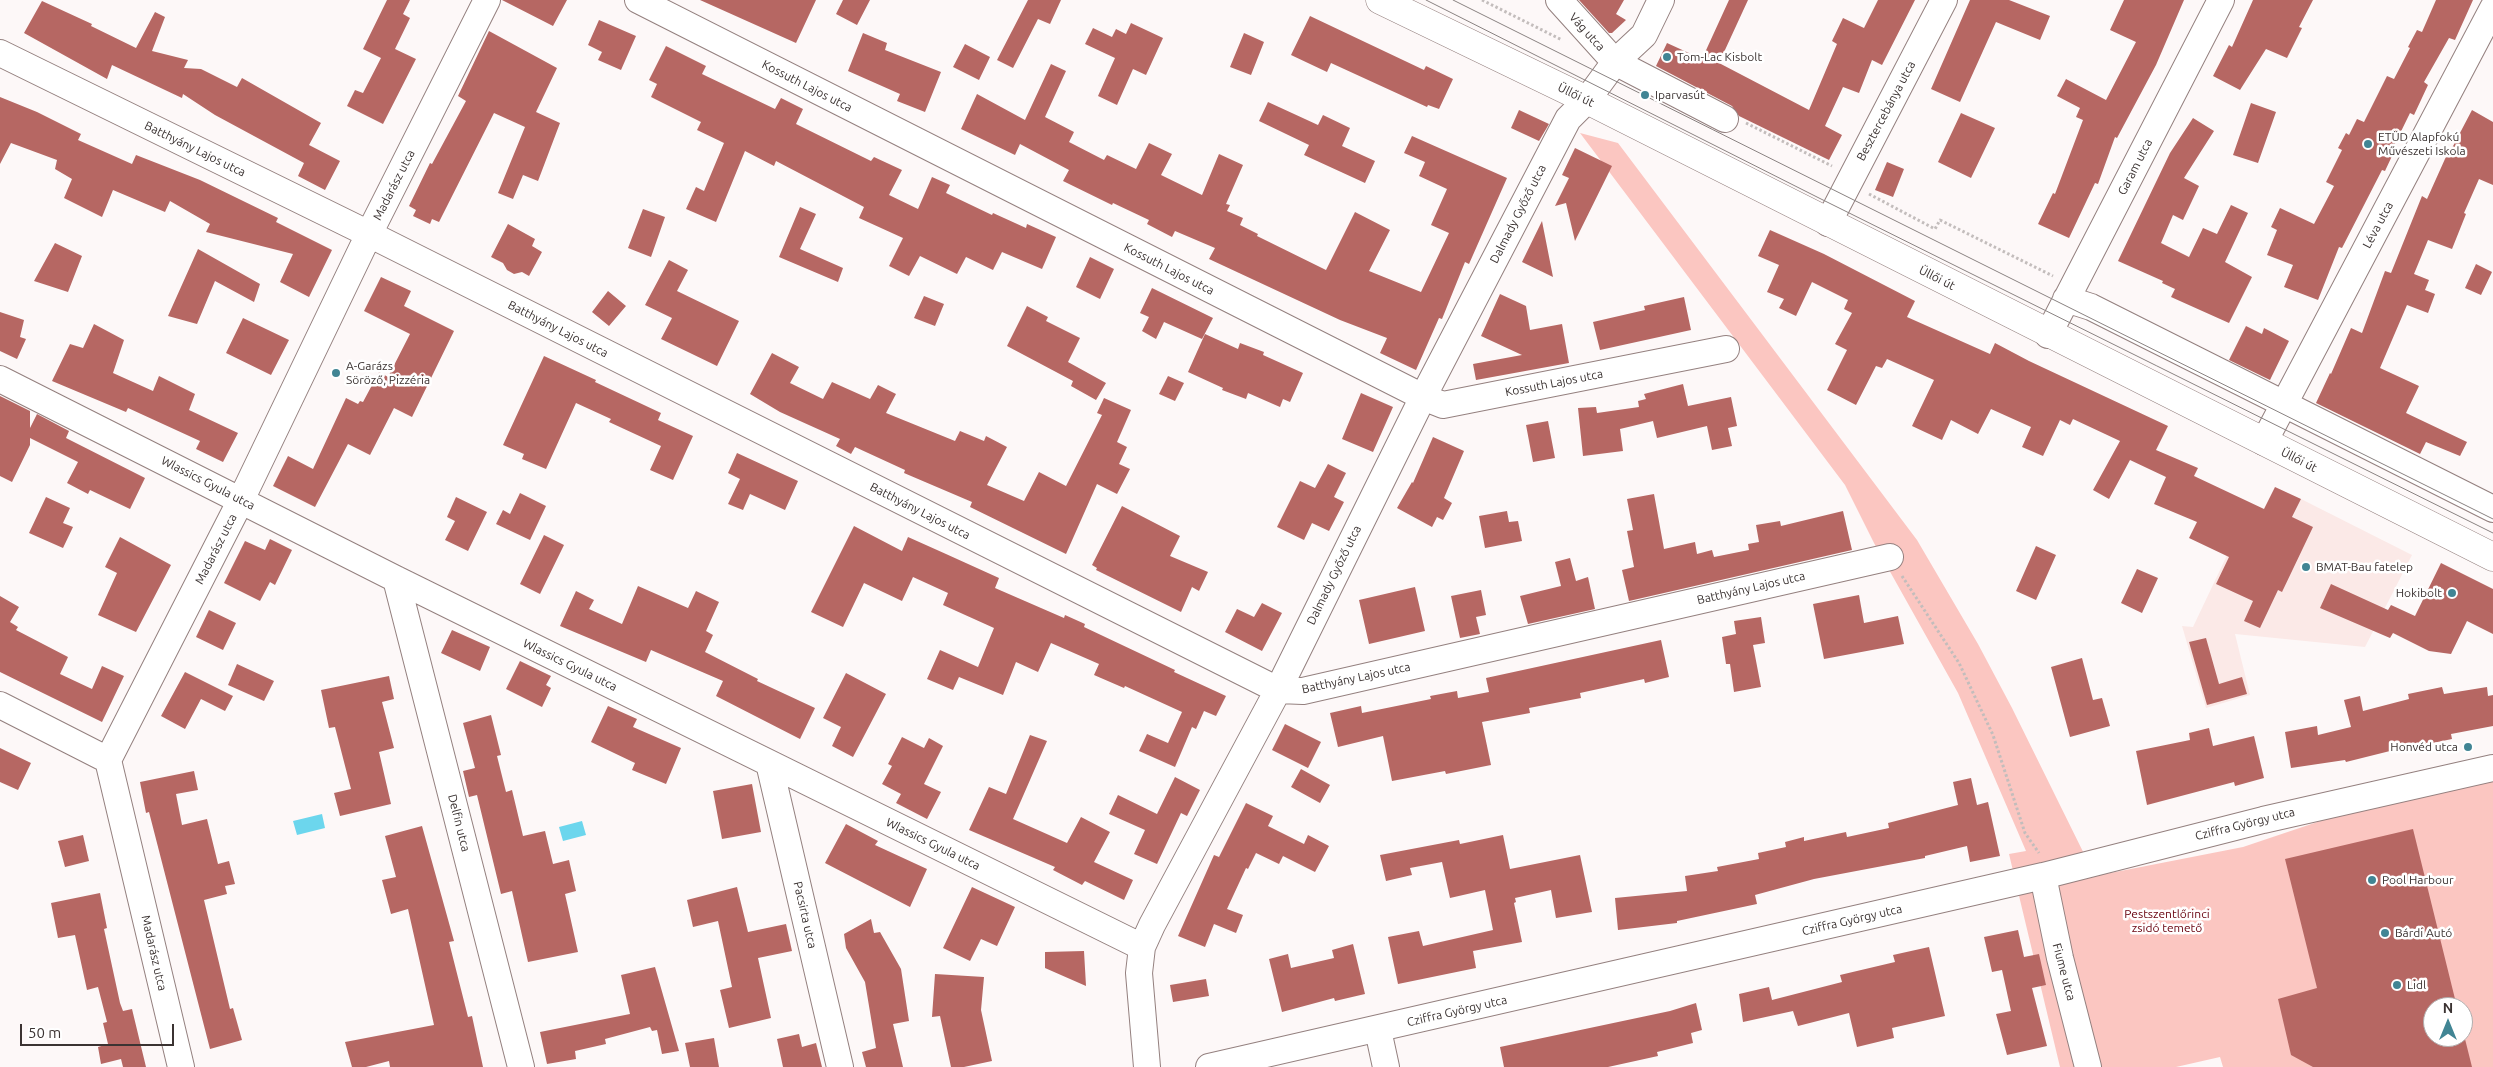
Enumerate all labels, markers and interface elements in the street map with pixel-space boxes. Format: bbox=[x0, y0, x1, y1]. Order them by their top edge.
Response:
street label: Vág utca bbox=[1566, 10, 1608, 54]
place label: Tom-Lac Kisbolt bbox=[1677, 50, 1762, 64]
marker: Tom-Lac Kisbolt bbox=[1661, 51, 1673, 63]
street label: Kossuth Lajos utca bbox=[760, 57, 854, 115]
street label: Besztercebánya utca bbox=[1854, 59, 1918, 163]
street label: Üllői út bbox=[1555, 80, 1597, 110]
place label: Iparvasút bbox=[1655, 88, 1705, 102]
marker: Iparvasút bbox=[1639, 89, 1651, 101]
street label: Batthyány Lajos utca bbox=[142, 118, 248, 180]
place label: ETÜD Alapfokú Művészeti Iskola bbox=[2378, 130, 2466, 158]
street label: Garam utca bbox=[2115, 136, 2155, 198]
marker: ETÜD Alapfokú Művészeti Iskola bbox=[2362, 138, 2374, 150]
street label: Madarász utca bbox=[370, 147, 418, 223]
street label: Dalmady Győző utca bbox=[1487, 162, 1549, 266]
street label: Léva utca bbox=[2360, 199, 2396, 251]
street label: Kossuth Lajos utca bbox=[1122, 240, 1216, 298]
street label: Üllői út bbox=[1916, 263, 1958, 293]
street label: Batthyány Lajos utca bbox=[505, 297, 611, 361]
place label: A-Garázs Söröző, Pizzéria bbox=[346, 359, 430, 387]
street label: Kossuth Lajos utca bbox=[1504, 366, 1604, 400]
marker: A-Garázs Söröző, Pizzéria bbox=[330, 367, 342, 379]
street label: Üllői út bbox=[2278, 445, 2320, 475]
street label: Wlassics Gyula utca bbox=[159, 453, 257, 513]
street label: Batthyány Lajos utca bbox=[867, 479, 973, 543]
street label: Madarász utca bbox=[192, 511, 240, 587]
street label: Dalmady Győző utca bbox=[1304, 523, 1364, 627]
place label: BMAT-Bau fatelep bbox=[2316, 560, 2413, 574]
marker: BMAT-Bau fatelep bbox=[2300, 561, 2312, 573]
street label: Batthyány Lajos utca bbox=[1695, 569, 1807, 607]
place label: Hokibolt bbox=[2396, 586, 2442, 600]
marker: Hokibolt bbox=[2446, 587, 2458, 599]
street label: Wlassics Gyula utca bbox=[520, 636, 620, 694]
street label: Batthyány Lajos utca bbox=[1300, 659, 1412, 697]
place label: Honvéd utca bbox=[2390, 740, 2458, 754]
marker: Honvéd utca bbox=[2462, 741, 2474, 753]
street label: Delfin utca bbox=[445, 793, 473, 853]
street label: Cziffra György utca bbox=[2194, 805, 2296, 843]
street label: Wlassics Gyula utca bbox=[883, 815, 983, 873]
place label: Pool Harbour bbox=[2382, 873, 2453, 887]
marker: Pool Harbour bbox=[2366, 874, 2378, 886]
street label: Pacsirta utca bbox=[790, 880, 820, 950]
street label: Cziffra György utca bbox=[1801, 901, 1903, 939]
park label: Pestszentlőrinci zsidó temető bbox=[2124, 907, 2210, 935]
street label: Madarász utca bbox=[138, 914, 170, 992]
place label: Bárdi Autó bbox=[2395, 926, 2452, 940]
marker: Bárdi Autó bbox=[2379, 927, 2391, 939]
street label: Fiume utca bbox=[2049, 942, 2079, 1002]
place label: Lidl bbox=[2407, 978, 2426, 992]
marker: Lidl bbox=[2391, 979, 2403, 991]
street label: Cziffra György utca bbox=[1406, 992, 1508, 1030]
north arrow bbox=[2423, 997, 2473, 1047]
text: N bbox=[2443, 1000, 2453, 1016]
scale bar bbox=[22, 1014, 176, 1046]
text: 50 m bbox=[28, 1024, 61, 1041]

